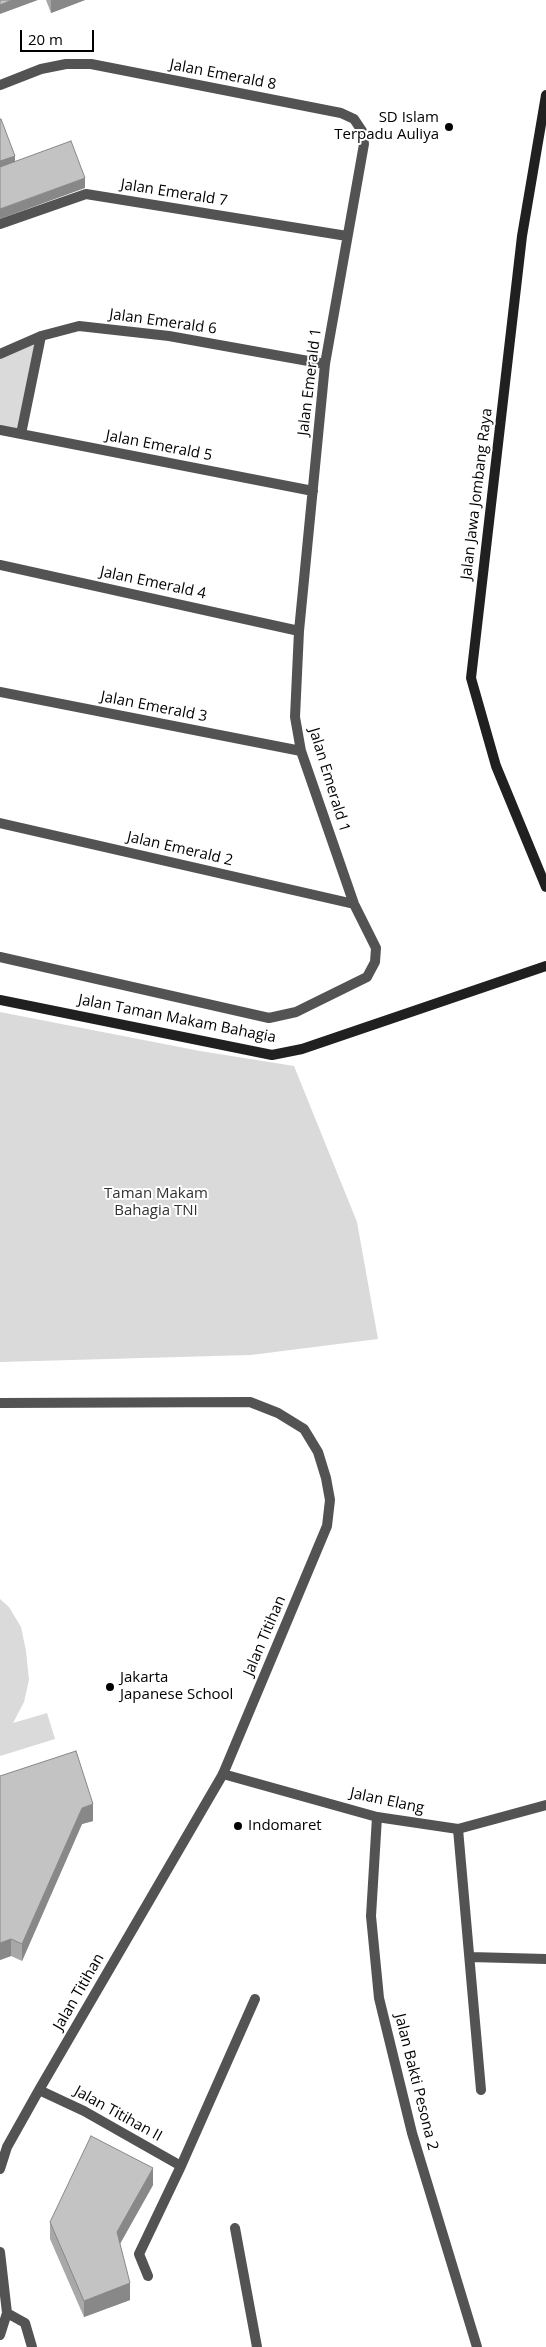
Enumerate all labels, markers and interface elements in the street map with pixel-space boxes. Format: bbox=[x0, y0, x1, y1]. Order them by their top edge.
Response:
scale bar bbox=[22, 20, 96, 52]
text: 20 m bbox=[28, 29, 63, 49]
street label: Jalan Emerald 8 bbox=[168, 56, 278, 94]
place label: SD Islam Terpadu Auliya bbox=[334, 109, 439, 144]
marker: SD Islam Terpadu Auliya bbox=[443, 121, 455, 133]
street label: Jalan Emerald 7 bbox=[119, 176, 229, 210]
street label: Jalan Emerald 6 bbox=[108, 306, 218, 338]
street label: Jalan Emerald 1 bbox=[294, 327, 326, 437]
street label: Jalan Jawa Jombang Raya bbox=[458, 407, 496, 581]
street label: Jalan Emerald 5 bbox=[104, 427, 214, 465]
street label: Jalan Emerald 4 bbox=[98, 563, 208, 603]
street label: Jalan Emerald 3 bbox=[99, 688, 209, 726]
street label: Jalan Emerald 1 bbox=[305, 726, 353, 834]
street label: Jalan Emerald 2 bbox=[125, 828, 235, 870]
street label: Jalan Taman Makam Bahagia bbox=[77, 991, 277, 1047]
park label: Taman Makam Bahagia TNI bbox=[104, 1185, 208, 1220]
street label: Jalan Titihan bbox=[240, 1593, 290, 1679]
place label: Jakarta Japanese School bbox=[120, 1669, 233, 1704]
marker: Jakarta Japanese School bbox=[104, 1681, 116, 1693]
street label: Jalan Elang bbox=[348, 1784, 426, 1818]
place label: Indomaret bbox=[248, 1817, 322, 1835]
marker: Indomaret bbox=[232, 1820, 244, 1832]
street label: Jalan Titihan bbox=[50, 1950, 108, 2034]
street label: Jalan Bakti Pesona 2 bbox=[390, 2012, 442, 2152]
street label: Jalan Titihan II bbox=[71, 2082, 165, 2146]

